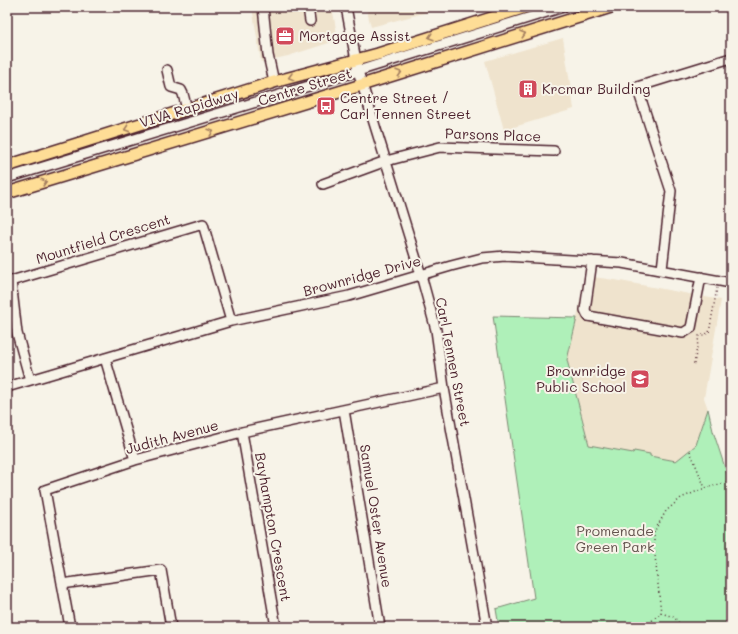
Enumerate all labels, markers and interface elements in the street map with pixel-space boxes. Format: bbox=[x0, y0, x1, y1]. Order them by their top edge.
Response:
office icon: Mortgage Assist bbox=[274, 25, 296, 47]
place label: Mortgage Assist bbox=[299, 26, 410, 45]
one-way arrow bbox=[520, 30, 527, 39]
one-way arrow bbox=[427, 33, 434, 41]
street label: Centre Street bbox=[256, 63, 354, 110]
one-way arrow bbox=[396, 69, 403, 78]
one-way arrow bbox=[287, 72, 294, 81]
building icon: Krcmar Building bbox=[517, 78, 539, 100]
place label: Krcmar Building bbox=[542, 79, 650, 98]
street label: VIVA Rapidway bbox=[137, 83, 241, 132]
place label: Centre Street / Carl Tennen Street bbox=[340, 88, 471, 123]
bus stop icon: Centre Street / Carl Tennen Street bbox=[315, 95, 337, 117]
street label: Parsons Place bbox=[445, 123, 541, 146]
one-way arrow bbox=[123, 124, 130, 133]
one-way arrow bbox=[207, 128, 214, 136]
one-way arrow bbox=[41, 178, 48, 187]
street label: Mountfield Crescent bbox=[33, 209, 172, 268]
street label: Brownridge Drive bbox=[301, 251, 423, 300]
street label: Carl Tennen Street bbox=[432, 296, 475, 428]
place label: Brownridge Public School bbox=[536, 361, 626, 396]
school or university icon: Brownridge Public School bbox=[629, 368, 651, 390]
street label: Judith Avenue bbox=[123, 415, 220, 458]
street label: Samuel Oster Avenue bbox=[356, 443, 397, 589]
street label: Bayhampton Crescent bbox=[251, 451, 296, 603]
park label: Promenade Green Park bbox=[576, 521, 654, 556]

